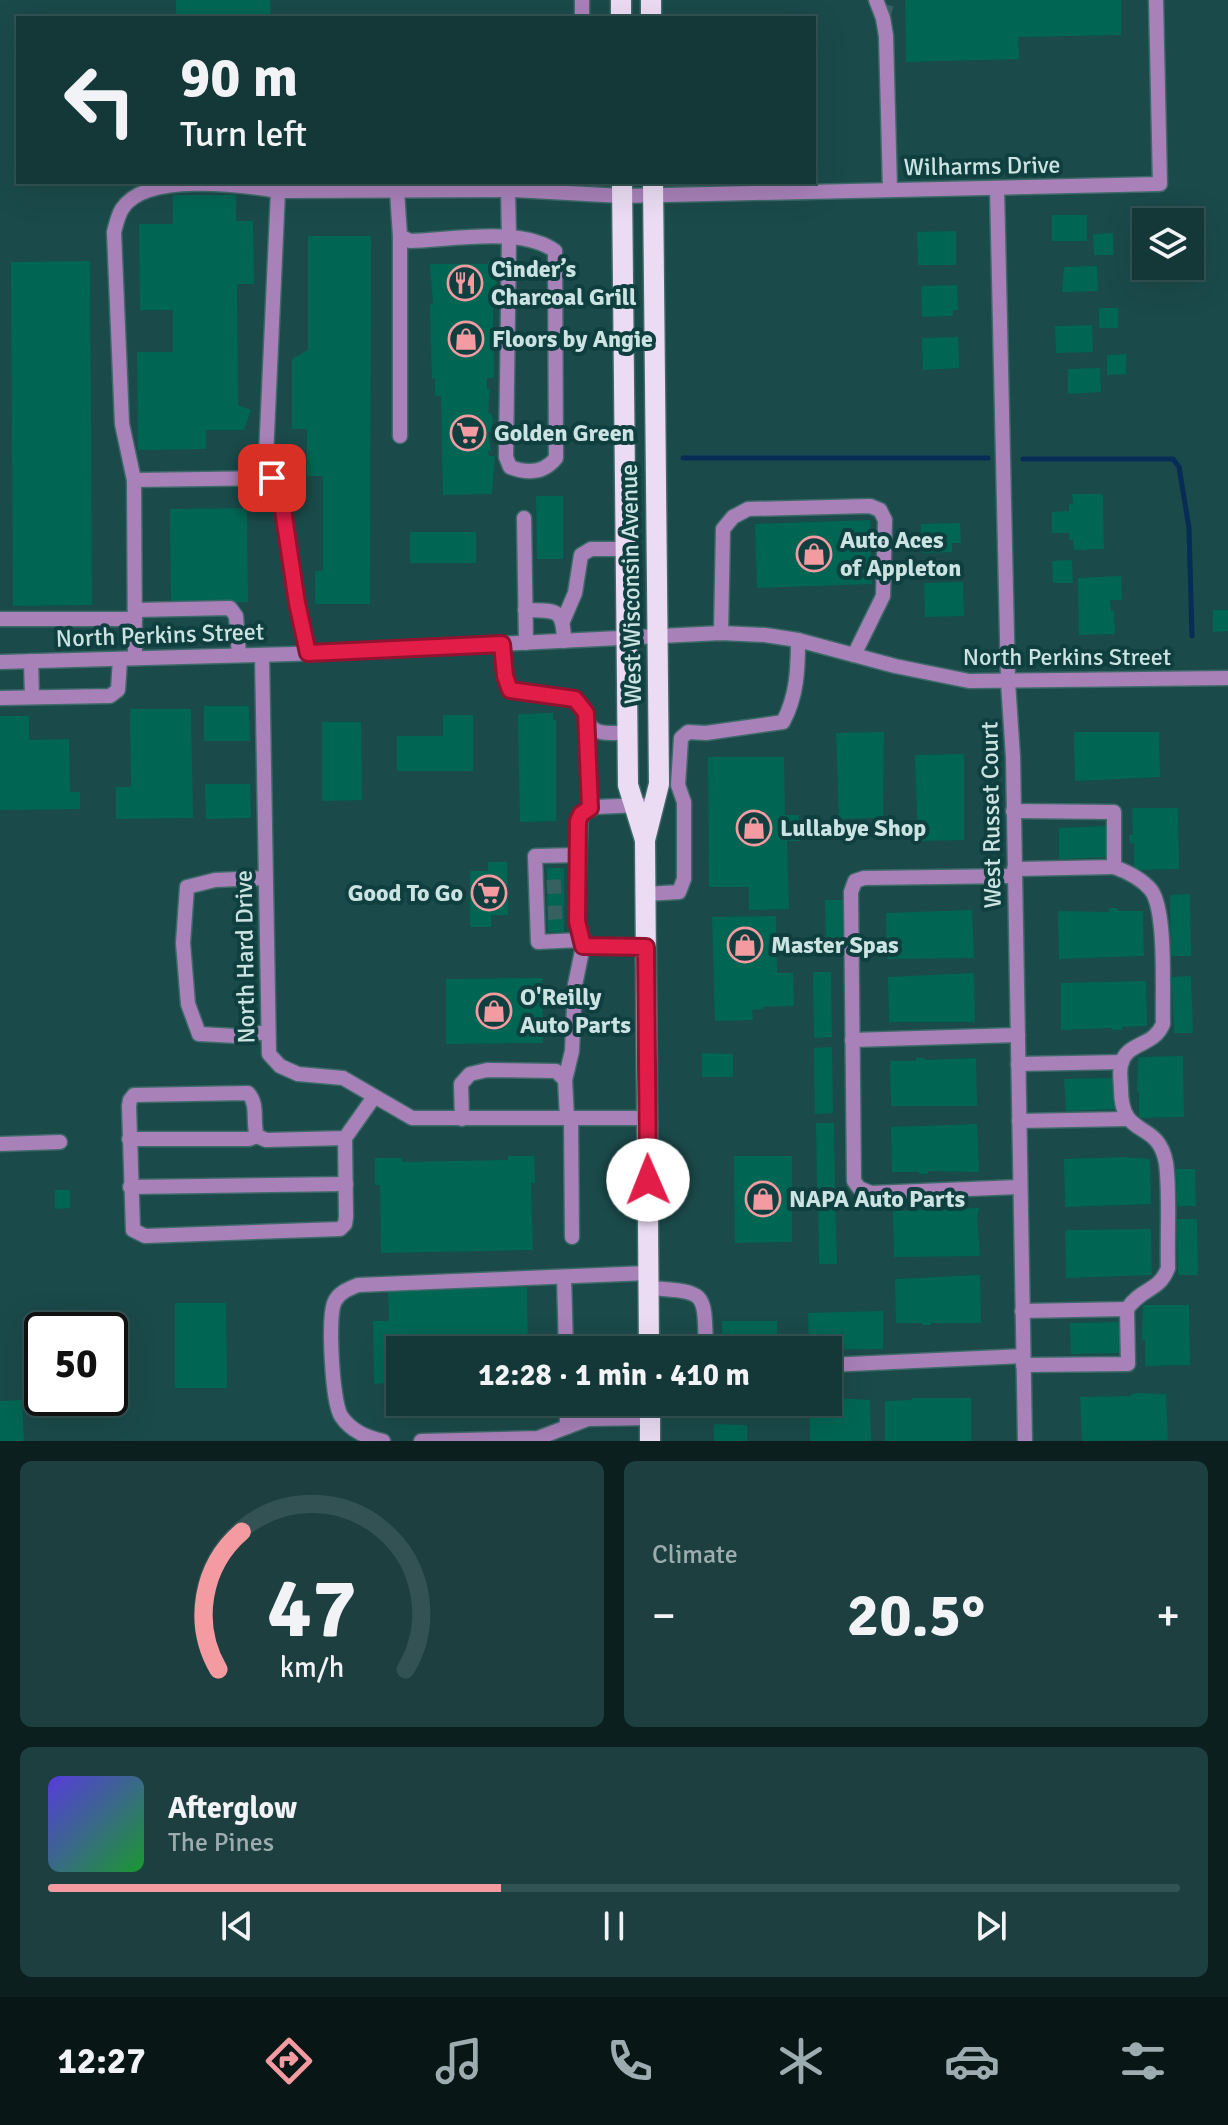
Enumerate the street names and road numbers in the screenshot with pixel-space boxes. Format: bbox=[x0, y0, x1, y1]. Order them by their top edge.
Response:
street label: Wilharms Drive bbox=[903, 150, 1061, 182]
street label: West Wisconsin Avenue bbox=[614, 464, 648, 704]
street label: North Perkins Street bbox=[55, 616, 265, 654]
street label: North Perkins Street bbox=[963, 642, 1171, 672]
street label: West Russet Court bbox=[974, 721, 1008, 909]
street label: North Hard Drive bbox=[228, 870, 262, 1044]

